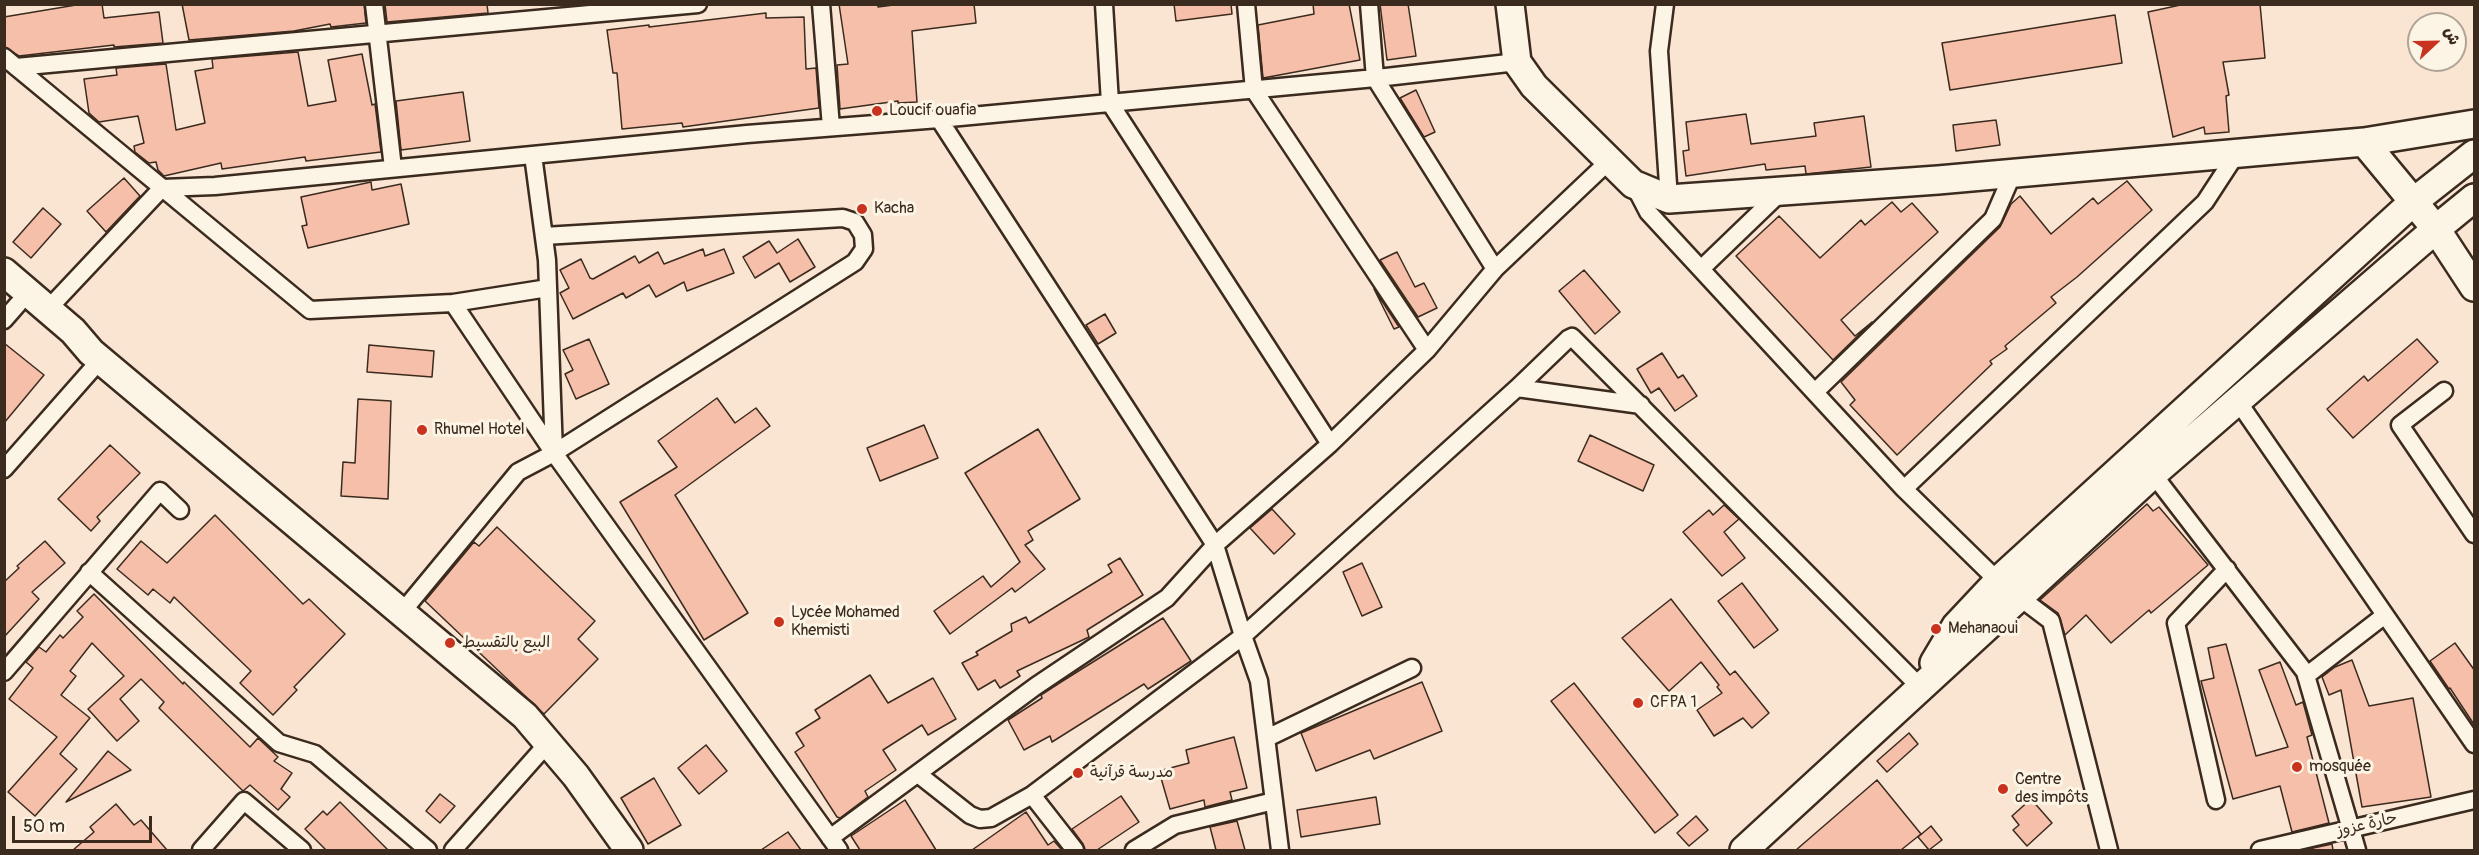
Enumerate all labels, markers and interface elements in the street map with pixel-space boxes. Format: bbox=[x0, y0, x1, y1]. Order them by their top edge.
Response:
north arrow bbox=[2407, 12, 2467, 72]
text: ش bbox=[2439, 24, 2464, 48]
place label: Loucif ouafia bbox=[889, 101, 976, 121]
marker: Loucif ouafia bbox=[870, 104, 884, 118]
place label: Kacha bbox=[874, 199, 914, 219]
marker: Kacha bbox=[855, 202, 869, 216]
place label: Rhumel Hotel bbox=[434, 420, 525, 440]
marker: Rhumel Hotel bbox=[415, 423, 429, 437]
place label: Lycée Mohamed Khemisti bbox=[791, 603, 900, 641]
marker: Lycée Mohamed Khemisti bbox=[772, 615, 786, 629]
place label: Mehanaoui bbox=[1948, 619, 2018, 639]
marker: Mehanaoui bbox=[1929, 622, 1943, 636]
place label: البيع بالتقسيط bbox=[462, 633, 550, 653]
marker: البيع بالتقسيط bbox=[443, 636, 457, 650]
place label: CFPA 1 bbox=[1650, 693, 1697, 713]
marker: CFPA 1 bbox=[1631, 696, 1645, 710]
place label: mosquée bbox=[2309, 757, 2371, 777]
marker: mosquée bbox=[2290, 760, 2304, 774]
place label: مدرسة قرآنية bbox=[1090, 763, 1173, 783]
marker: مدرسة قرآنية bbox=[1071, 766, 1085, 780]
place label: Centre des impôts bbox=[2015, 770, 2088, 808]
marker: Centre des impôts bbox=[1996, 782, 2010, 796]
scale bar bbox=[15, 804, 154, 842]
street label: حارة عزوز bbox=[2335, 809, 2399, 841]
text: 50 m bbox=[23, 815, 65, 838]

